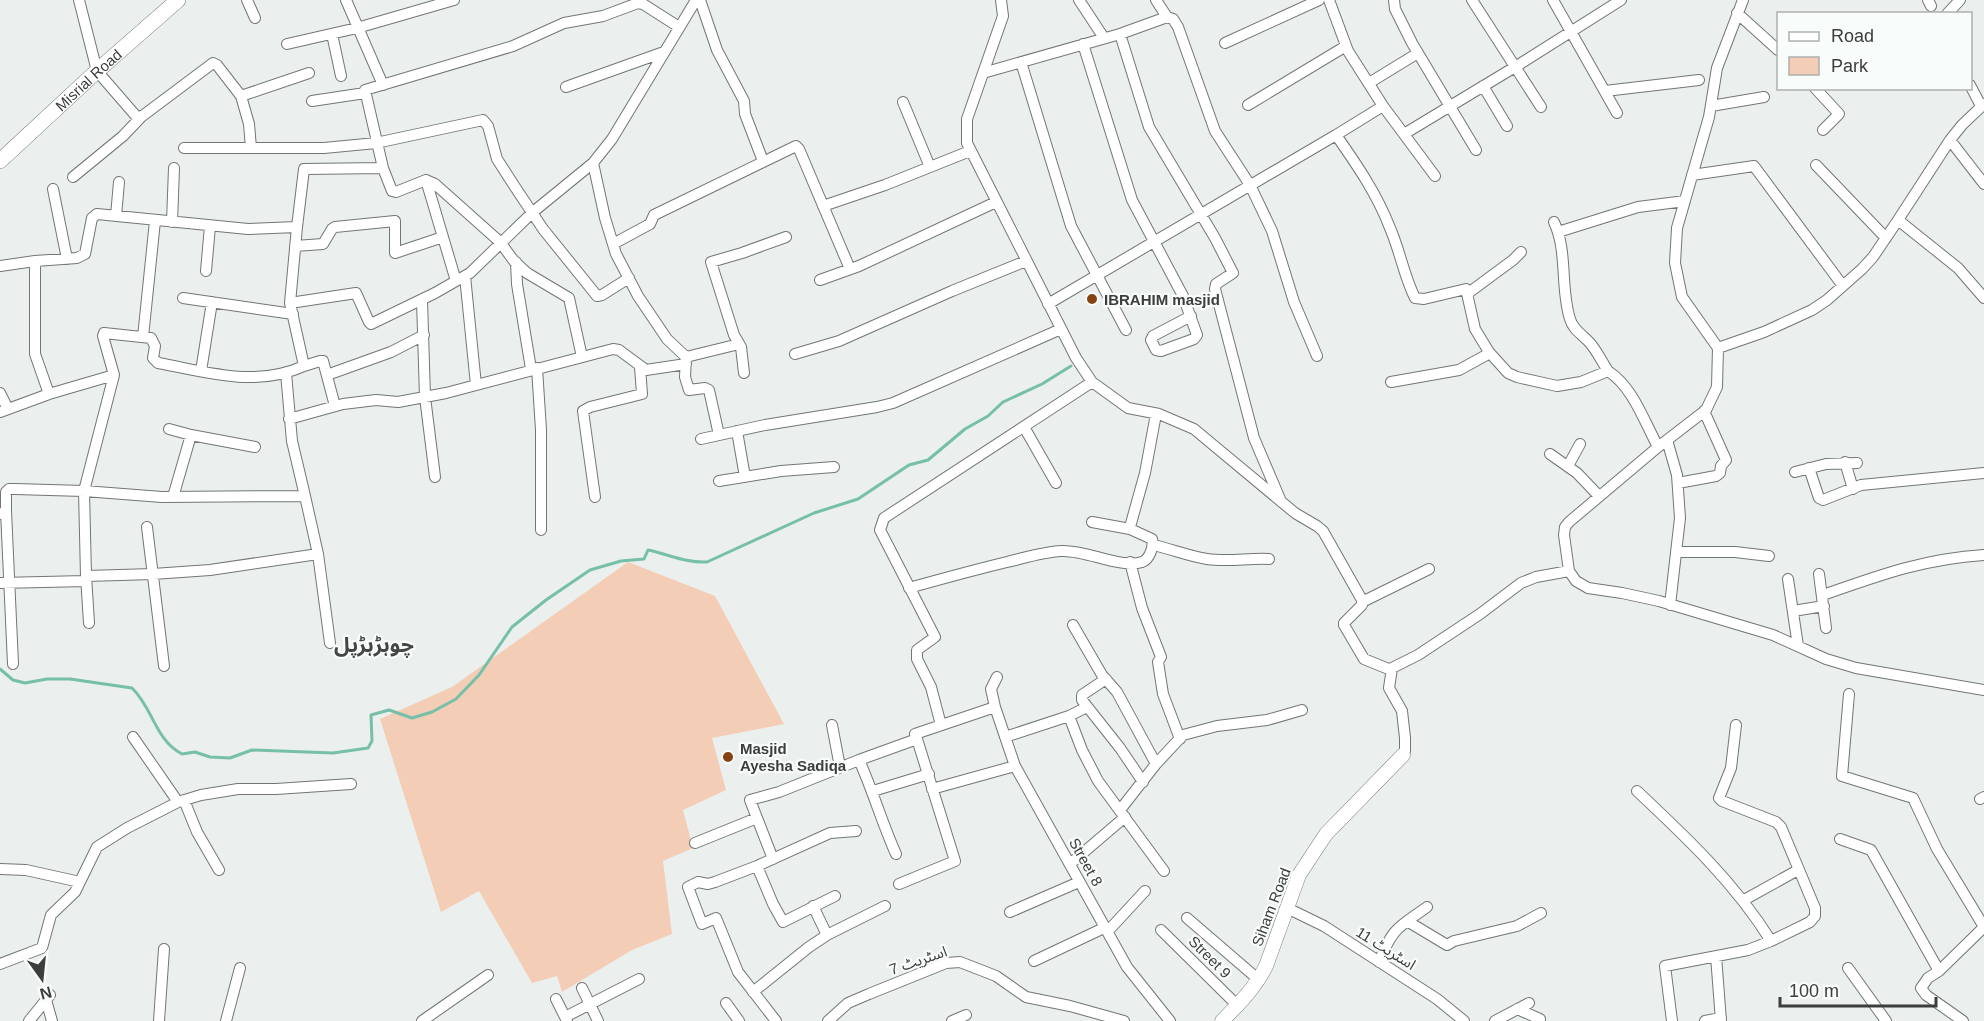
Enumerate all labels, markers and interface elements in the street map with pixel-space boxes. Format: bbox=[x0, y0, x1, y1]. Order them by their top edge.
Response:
legend bbox=[1777, 12, 1972, 90]
text: Road bbox=[1831, 26, 1874, 46]
street label: Misrial Road bbox=[52, 45, 125, 114]
text: Park bbox=[1831, 56, 1869, 76]
place label: IBRAHIM masjid bbox=[1104, 291, 1220, 308]
marker: IBRAHIM masjid bbox=[1085, 292, 1099, 306]
district label: چوہڑہڑپل bbox=[334, 633, 414, 658]
place label: Masjid Ayesha Sadiqa bbox=[740, 740, 847, 774]
marker: Masjid Ayesha Sadiqa bbox=[721, 750, 735, 764]
street label: Street 8 bbox=[1066, 835, 1106, 889]
street label: Siham Road bbox=[1248, 865, 1294, 949]
street label: اسٹریٹ 11 bbox=[1353, 923, 1419, 974]
street label: Street 9 bbox=[1185, 932, 1235, 982]
street label: اسٹریٹ 7 bbox=[887, 942, 949, 979]
north arrow bbox=[12, 949, 72, 1009]
scale bar bbox=[1780, 970, 1936, 1008]
text: 100 m bbox=[1789, 981, 1839, 1001]
text: N bbox=[38, 983, 54, 1003]

